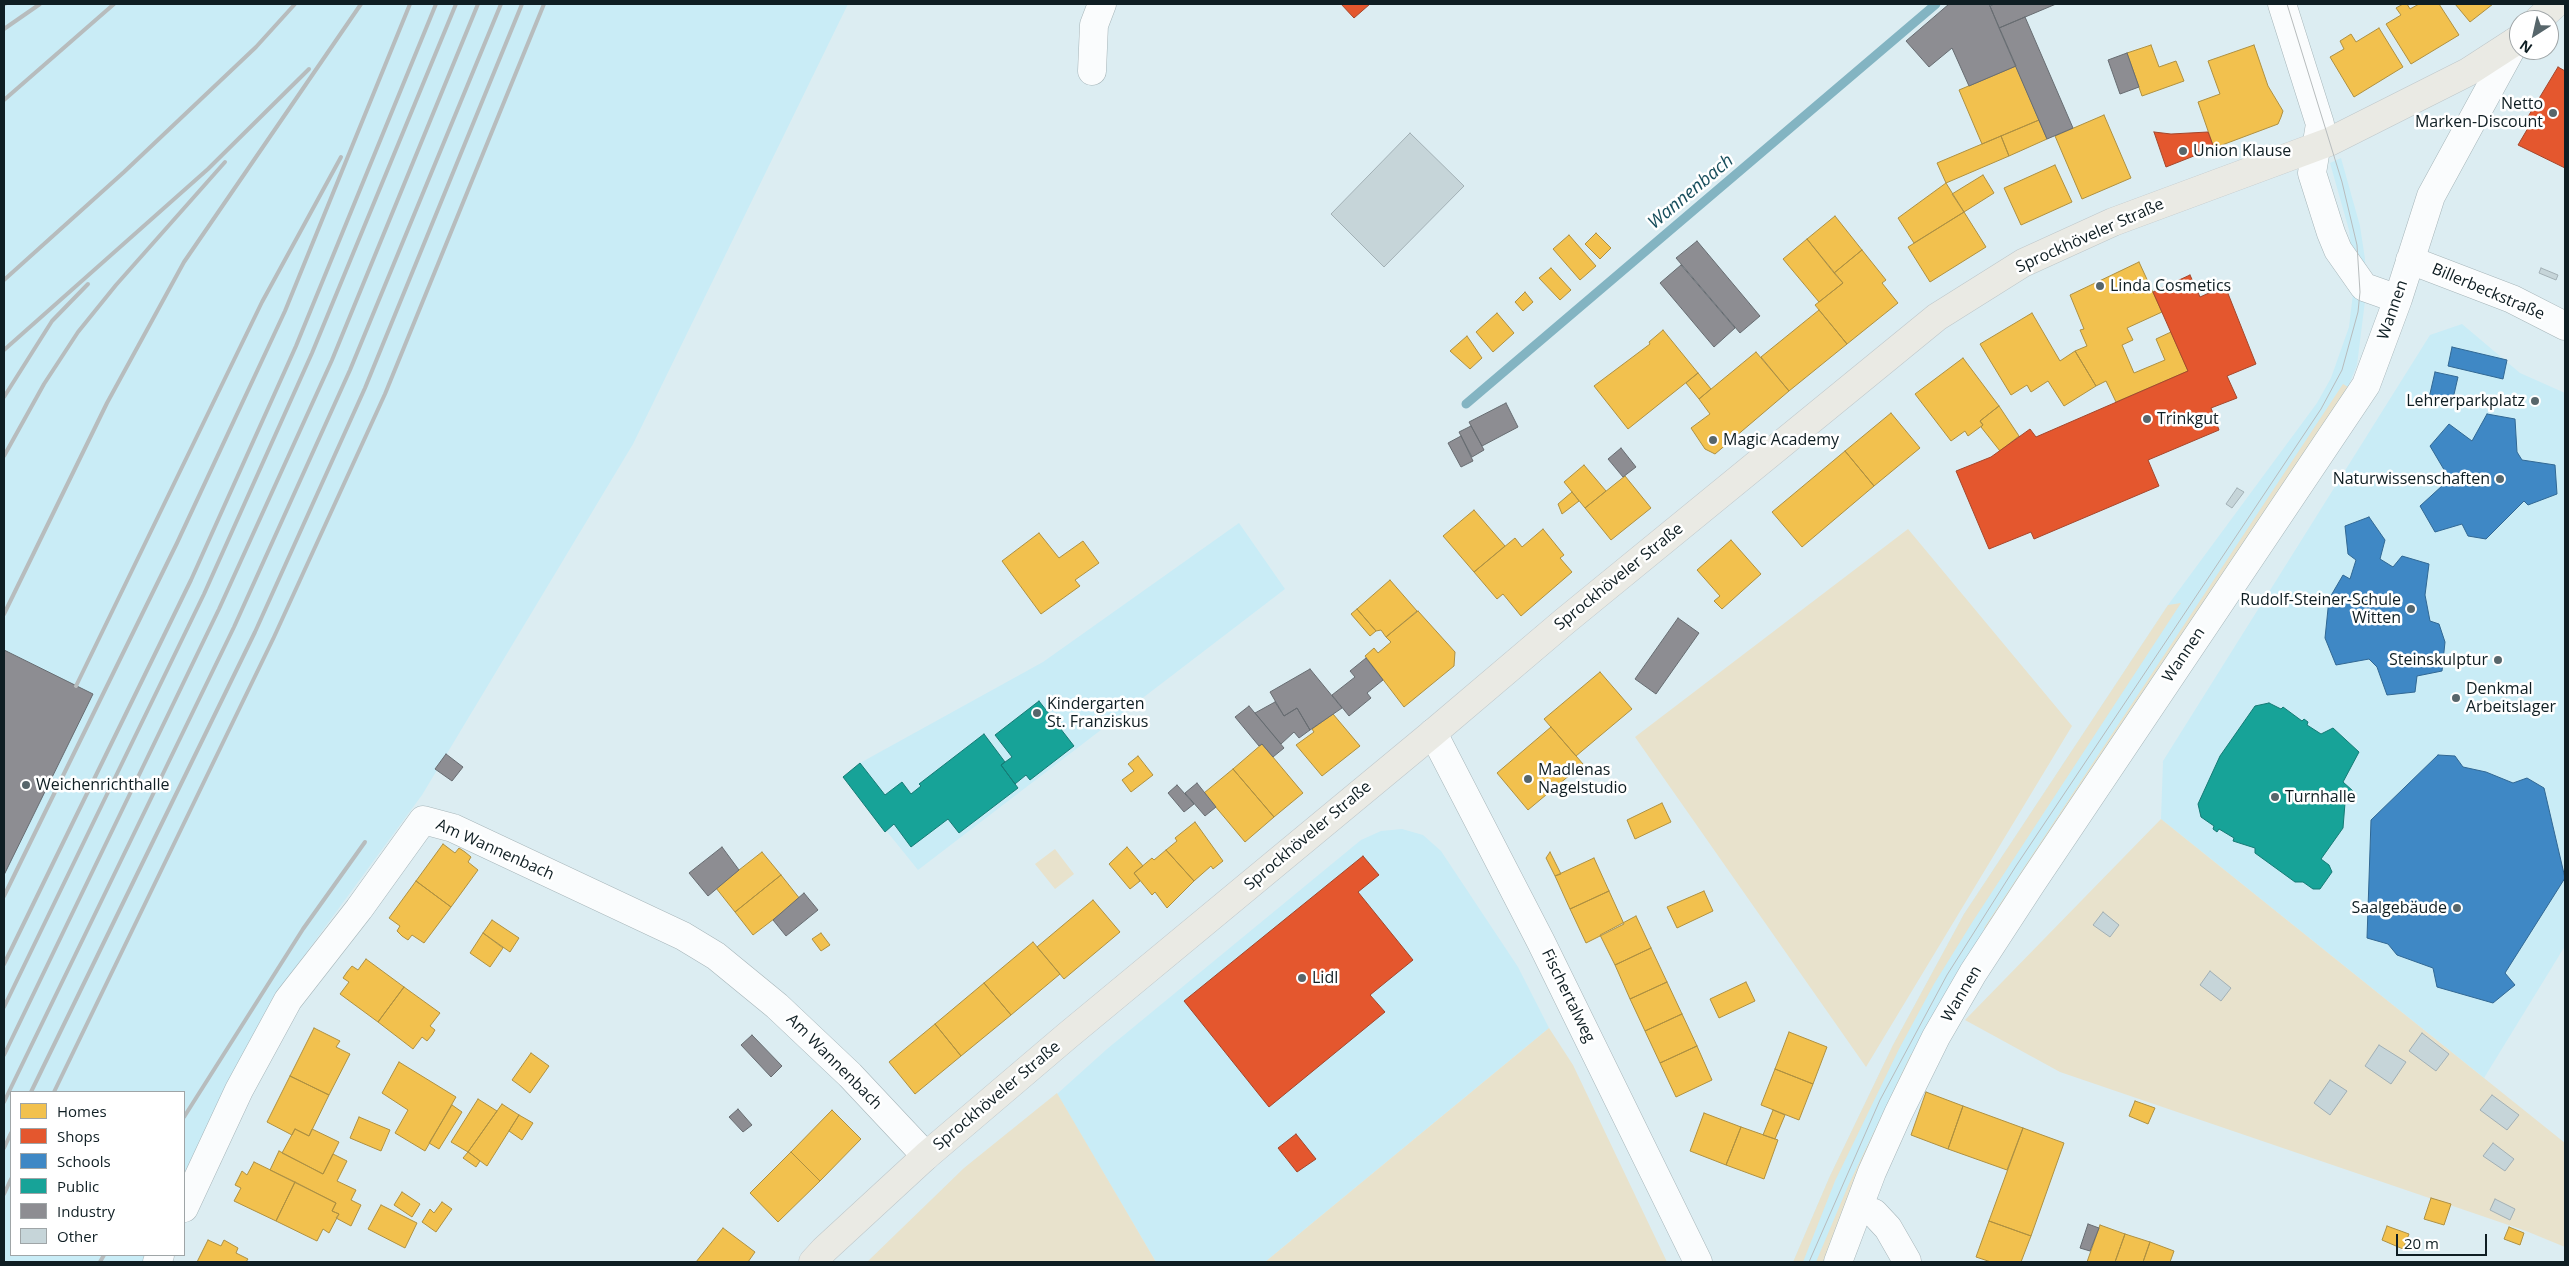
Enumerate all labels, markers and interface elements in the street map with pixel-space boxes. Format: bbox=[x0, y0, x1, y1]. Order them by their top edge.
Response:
north arrow bbox=[2509, 10, 2559, 60]
text: N bbox=[2516, 36, 2536, 58]
place label: Netto Marken-Discount bbox=[2415, 94, 2543, 132]
marker: Netto Marken-Discount bbox=[2547, 107, 2559, 119]
place label: Union Klause bbox=[2193, 141, 2291, 161]
marker: Union Klause bbox=[2177, 145, 2189, 157]
water label: Wannenbach bbox=[1644, 150, 1738, 234]
street label: Sprockhöveler Straße bbox=[2013, 195, 2167, 277]
street label: Billerbeckstraße bbox=[2429, 260, 2547, 324]
place label: Linda Cosmetics bbox=[2110, 276, 2231, 296]
street label: Wannen bbox=[2374, 278, 2412, 342]
marker: Linda Cosmetics bbox=[2094, 280, 2106, 292]
place label: Lehrerparkplatz bbox=[2406, 391, 2525, 411]
marker: Lehrerparkplatz bbox=[2529, 395, 2541, 407]
place label: Trinkgut bbox=[2157, 409, 2219, 429]
marker: Trinkgut bbox=[2141, 413, 2153, 425]
place label: Magic Academy bbox=[1723, 430, 1839, 450]
marker: Magic Academy bbox=[1707, 434, 1719, 446]
place label: Naturwissenschaften bbox=[2333, 469, 2490, 489]
marker: Naturwissenschaften bbox=[2494, 473, 2506, 485]
street label: Sprockhöveler Straße bbox=[1551, 519, 1687, 635]
place label: Rudolf-Steiner-Schule Witten bbox=[2240, 590, 2401, 628]
marker: Rudolf-Steiner-Schule Witten bbox=[2405, 603, 2417, 615]
street label: Wannen bbox=[2159, 624, 2209, 686]
place label: Steinskulptur bbox=[2389, 650, 2488, 670]
marker: Steinskulptur bbox=[2492, 654, 2504, 666]
place label: Denkmal Arbeitslager bbox=[2466, 679, 2556, 717]
marker: Denkmal Arbeitslager bbox=[2450, 692, 2462, 704]
place label: Kindergarten St. Franziskus bbox=[1047, 694, 1148, 732]
marker: Kindergarten St. Franziskus bbox=[1031, 707, 1043, 719]
place label: Madlenas Nagelstudio bbox=[1538, 760, 1627, 798]
marker: Madlenas Nagelstudio bbox=[1522, 773, 1534, 785]
place label: Weichenrichthalle bbox=[36, 775, 170, 795]
street label: Sprockhöveler Straße bbox=[1241, 777, 1375, 895]
marker: Weichenrichthalle bbox=[20, 779, 32, 791]
place label: Turnhalle bbox=[2285, 787, 2356, 807]
marker: Turnhalle bbox=[2269, 791, 2281, 803]
street label: Am Wannenbach bbox=[433, 815, 557, 885]
place label: Saalgebäude bbox=[2351, 898, 2447, 918]
marker: Saalgebäude bbox=[2451, 902, 2463, 914]
street label: Fischertalweg bbox=[1537, 946, 1599, 1046]
street label: Wannen bbox=[1938, 962, 1986, 1026]
place label: Lidl bbox=[1312, 968, 1338, 988]
marker: Lidl bbox=[1296, 972, 1308, 984]
street label: Am Wannenbach bbox=[782, 1010, 886, 1114]
street label: Sprockhöveler Straße bbox=[930, 1037, 1064, 1155]
legend bbox=[10, 1091, 185, 1256]
text: Homes bbox=[57, 1101, 107, 1121]
text: Shops bbox=[57, 1126, 100, 1146]
text: Schools bbox=[57, 1151, 111, 1171]
text: Public bbox=[57, 1176, 99, 1196]
text: Industry bbox=[57, 1201, 115, 1221]
scale bar bbox=[2399, 1224, 2490, 1256]
text: Other bbox=[57, 1226, 98, 1246]
text: 20 m bbox=[2404, 1233, 2439, 1253]

